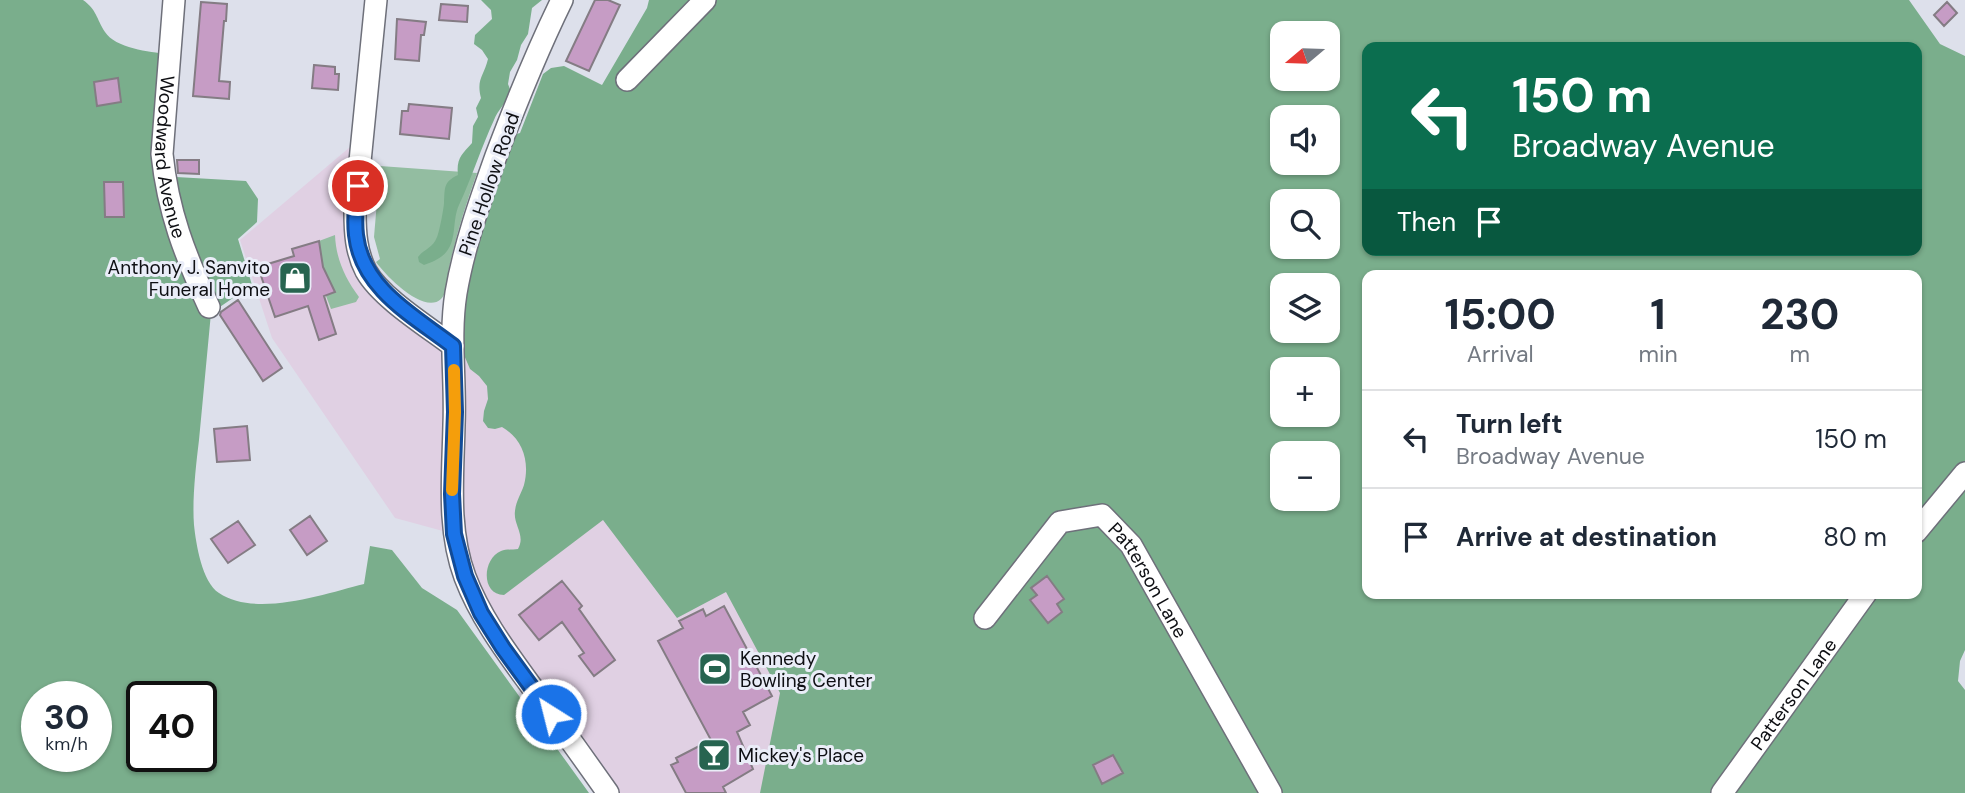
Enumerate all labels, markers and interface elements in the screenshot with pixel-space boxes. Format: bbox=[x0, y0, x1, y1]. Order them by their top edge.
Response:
north arrow bbox=[1270, 21, 1340, 91]
map controls bbox=[1270, 21, 1340, 511]
text: 150 m bbox=[1512, 63, 1652, 127]
icon: left bbox=[1397, 70, 1488, 161]
street label: Woodward Avenue bbox=[149, 74, 192, 242]
button: sound bbox=[1270, 105, 1340, 175]
street label: Pine Hollow Road bbox=[453, 109, 525, 259]
text: Broadway Avenue bbox=[1512, 125, 1775, 167]
pin bbox=[328, 156, 388, 216]
icon: arrive bbox=[339, 167, 377, 205]
button: search bbox=[1270, 189, 1340, 259]
icon: arrive bbox=[1470, 203, 1508, 241]
text: Then bbox=[1397, 205, 1456, 239]
place label: Anthony J. Sanvito Funeral Home bbox=[108, 255, 270, 302]
shop icon: Anthony J. Sanvito Funeral Home bbox=[276, 259, 314, 297]
button: layers bbox=[1270, 273, 1340, 343]
text: 15:00 bbox=[1445, 287, 1556, 342]
text: 1 bbox=[1650, 287, 1666, 342]
text: 230 bbox=[1760, 287, 1839, 342]
text: Arrival bbox=[1467, 339, 1534, 369]
text: min bbox=[1638, 339, 1678, 369]
text: m bbox=[1790, 339, 1810, 369]
button: + bbox=[1270, 357, 1340, 427]
text: Turn left bbox=[1456, 407, 1563, 441]
icon: left bbox=[1397, 420, 1435, 458]
text: 150 m bbox=[1815, 422, 1887, 456]
button: − bbox=[1270, 441, 1340, 511]
text: Broadway Avenue bbox=[1456, 441, 1645, 471]
street label: Patterson Lane bbox=[1103, 517, 1193, 642]
icon: arrive bbox=[1397, 518, 1435, 556]
text: Arrive at destination bbox=[1456, 520, 1717, 554]
text: 80 m bbox=[1823, 520, 1887, 554]
street label: Patterson Lane bbox=[1745, 633, 1842, 755]
place label: Kennedy Bowling Center bbox=[740, 646, 873, 693]
sports icon: Kennedy Bowling Center bbox=[696, 650, 734, 688]
position arrow bbox=[514, 677, 588, 751]
speed limit sign: 40 bbox=[126, 681, 217, 772]
text: 30 bbox=[44, 694, 89, 740]
text: km/h bbox=[45, 732, 88, 756]
bar icon: Mickey's Place bbox=[695, 736, 733, 774]
place label: Mickey's Place bbox=[738, 743, 864, 768]

